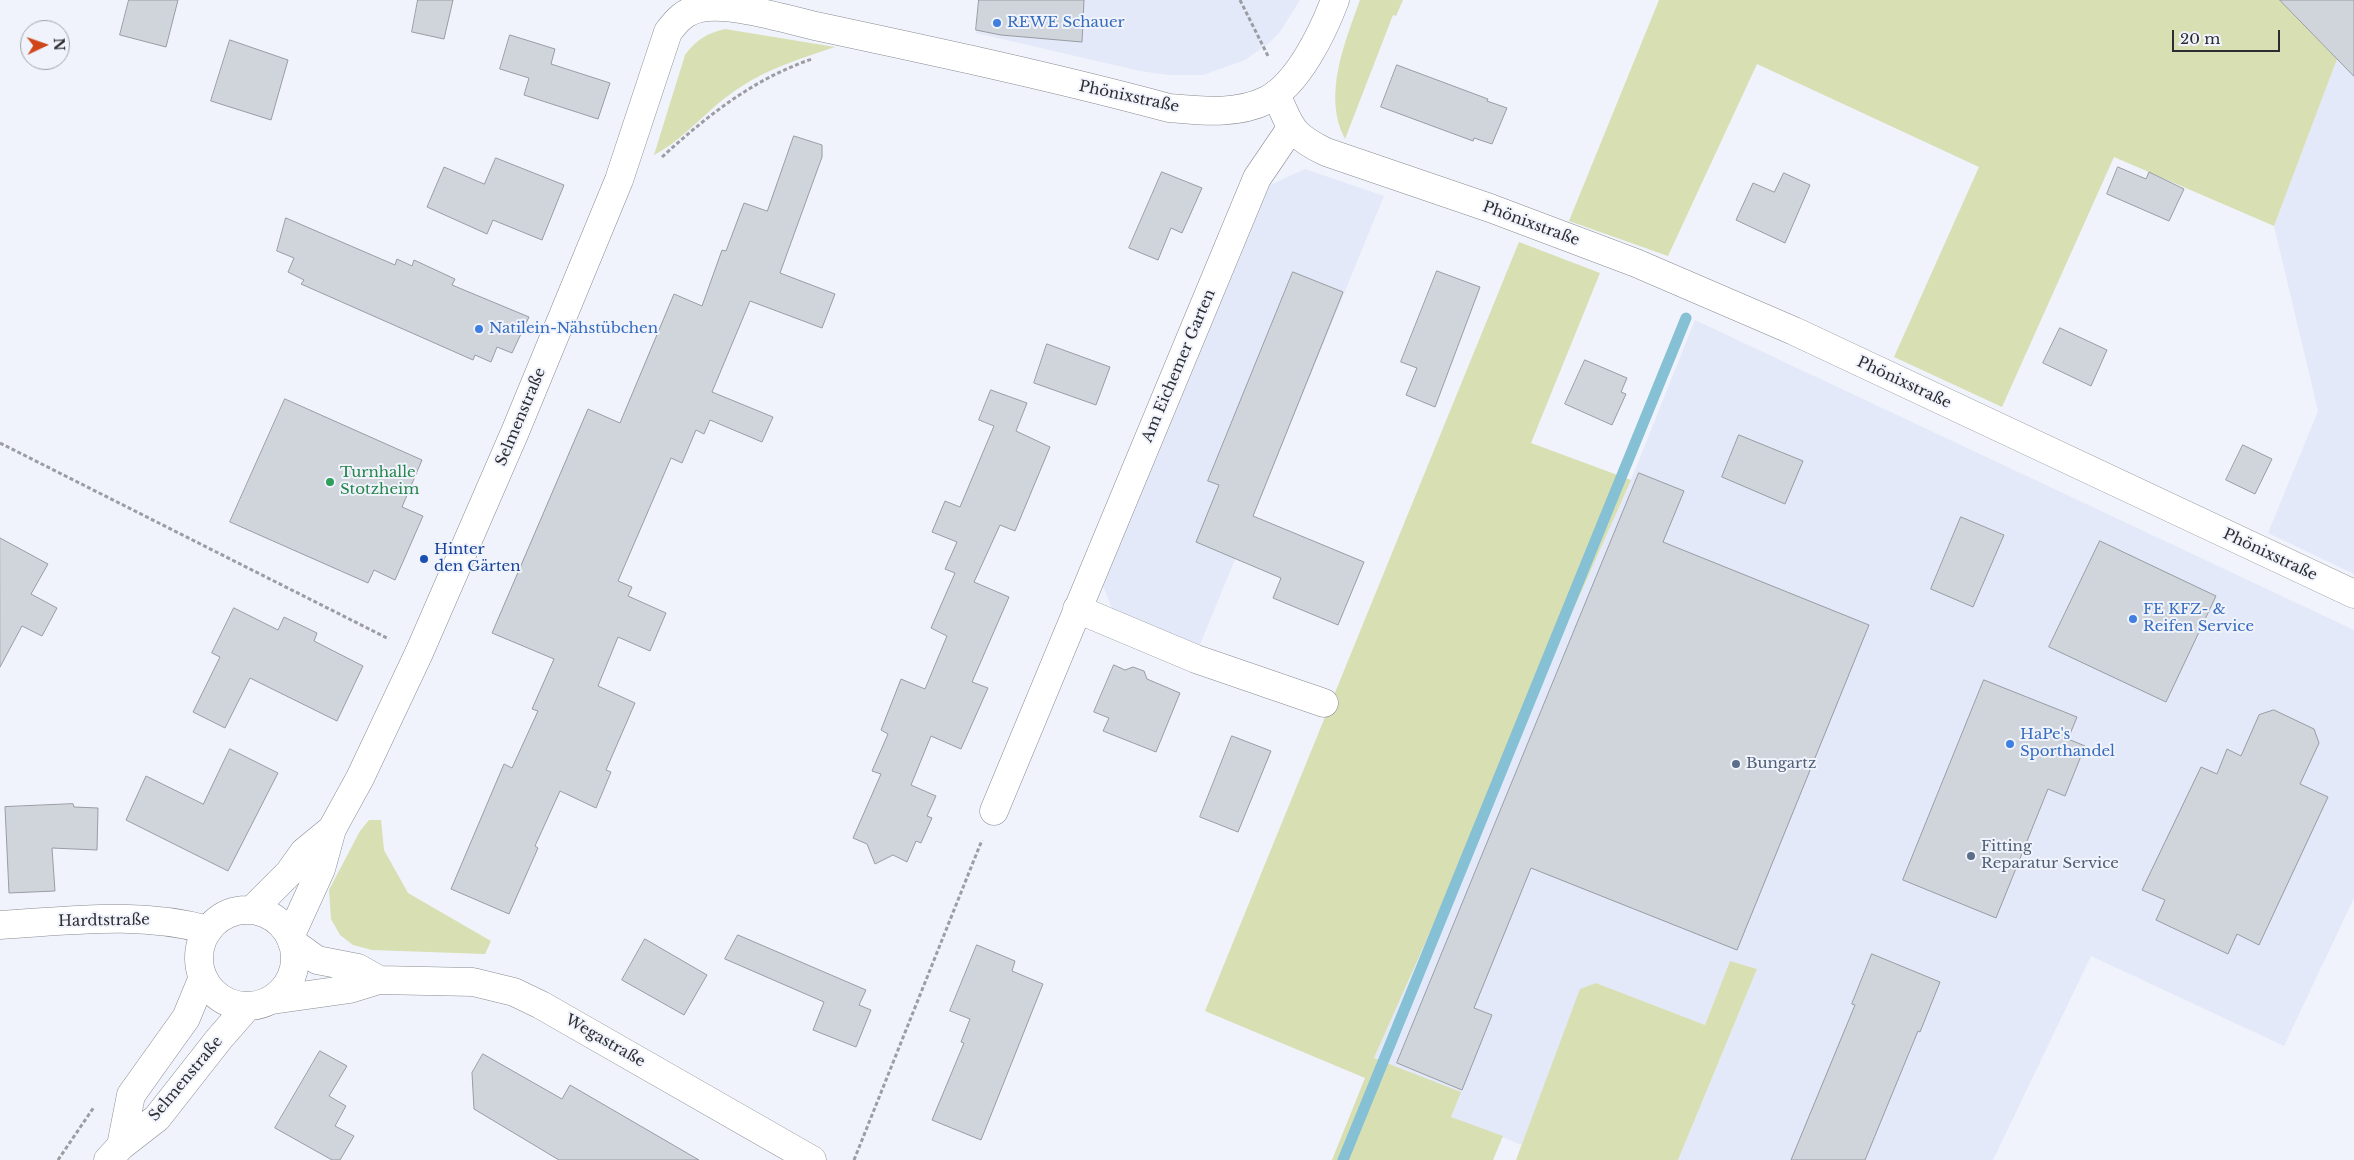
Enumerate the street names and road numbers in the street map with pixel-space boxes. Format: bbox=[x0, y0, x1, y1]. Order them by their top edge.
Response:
street label: Phönixstraße bbox=[1077, 78, 1181, 116]
street label: Phönixstraße bbox=[1480, 198, 1582, 250]
street label: Am Eichemer Garten bbox=[1139, 287, 1219, 445]
street label: Phönixstraße bbox=[1854, 353, 1954, 413]
street label: Selmenstraße bbox=[492, 365, 550, 469]
street label: Phönixstraße bbox=[2220, 525, 2320, 585]
street label: Hardtstraße bbox=[58, 911, 150, 931]
street label: Wegastraße bbox=[562, 1011, 648, 1071]
street label: Selmenstraße bbox=[145, 1033, 227, 1125]

